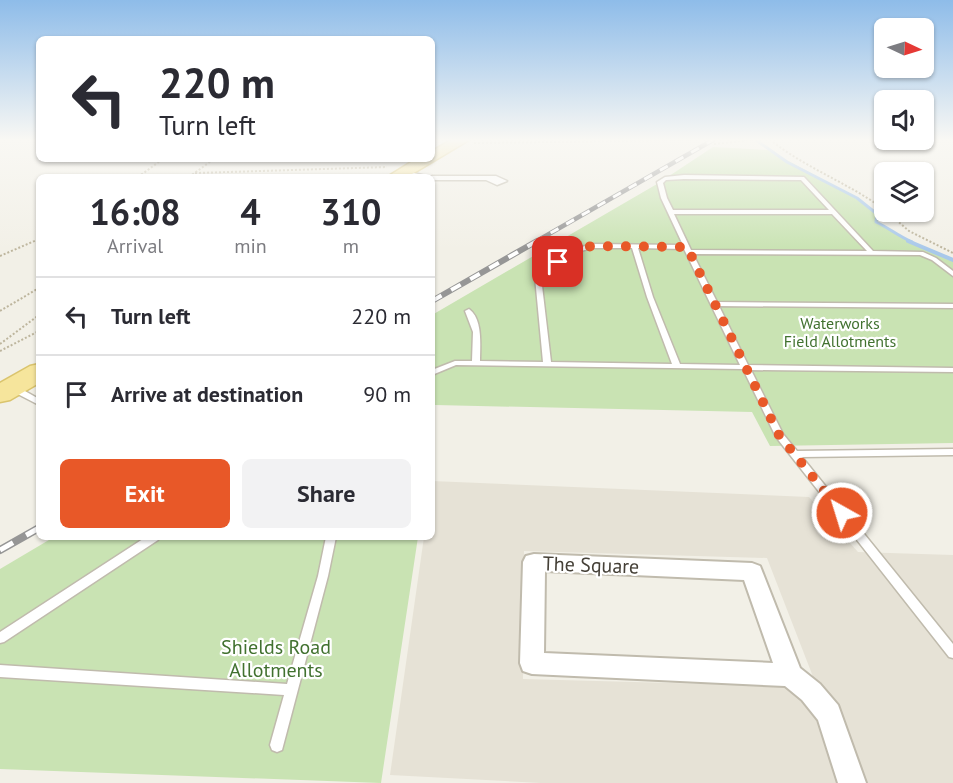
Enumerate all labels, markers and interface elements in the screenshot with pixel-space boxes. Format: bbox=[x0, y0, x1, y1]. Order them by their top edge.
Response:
north arrow bbox=[874, 18, 934, 78]
map controls bbox=[874, 18, 934, 222]
text: 220 m bbox=[159, 55, 275, 110]
icon: left bbox=[60, 60, 138, 138]
button: sound bbox=[874, 90, 934, 150]
text: Turn left bbox=[159, 108, 256, 142]
button: layers bbox=[874, 162, 934, 222]
text: 16:08 bbox=[89, 188, 181, 235]
text: 4 bbox=[240, 188, 261, 235]
text: 310 bbox=[320, 188, 382, 235]
text: Arrival bbox=[107, 233, 163, 259]
text: min bbox=[234, 233, 267, 259]
text: m bbox=[343, 233, 359, 259]
pin bbox=[532, 236, 583, 287]
icon: arrive bbox=[541, 245, 574, 278]
icon: left bbox=[60, 300, 93, 333]
text: Turn left bbox=[111, 302, 191, 330]
text: 220 m bbox=[351, 302, 411, 330]
park label: Waterworks Field Allotments bbox=[784, 313, 896, 351]
icon: arrive bbox=[60, 378, 93, 411]
text: Arrive at destination bbox=[111, 380, 303, 408]
text: 90 m bbox=[363, 380, 411, 408]
button: Exit bbox=[60, 459, 230, 528]
button: Share bbox=[242, 459, 411, 528]
position arrow bbox=[810, 481, 874, 545]
street label: The Square bbox=[542, 550, 640, 580]
park label: Shields Road Allotments bbox=[221, 634, 331, 683]

